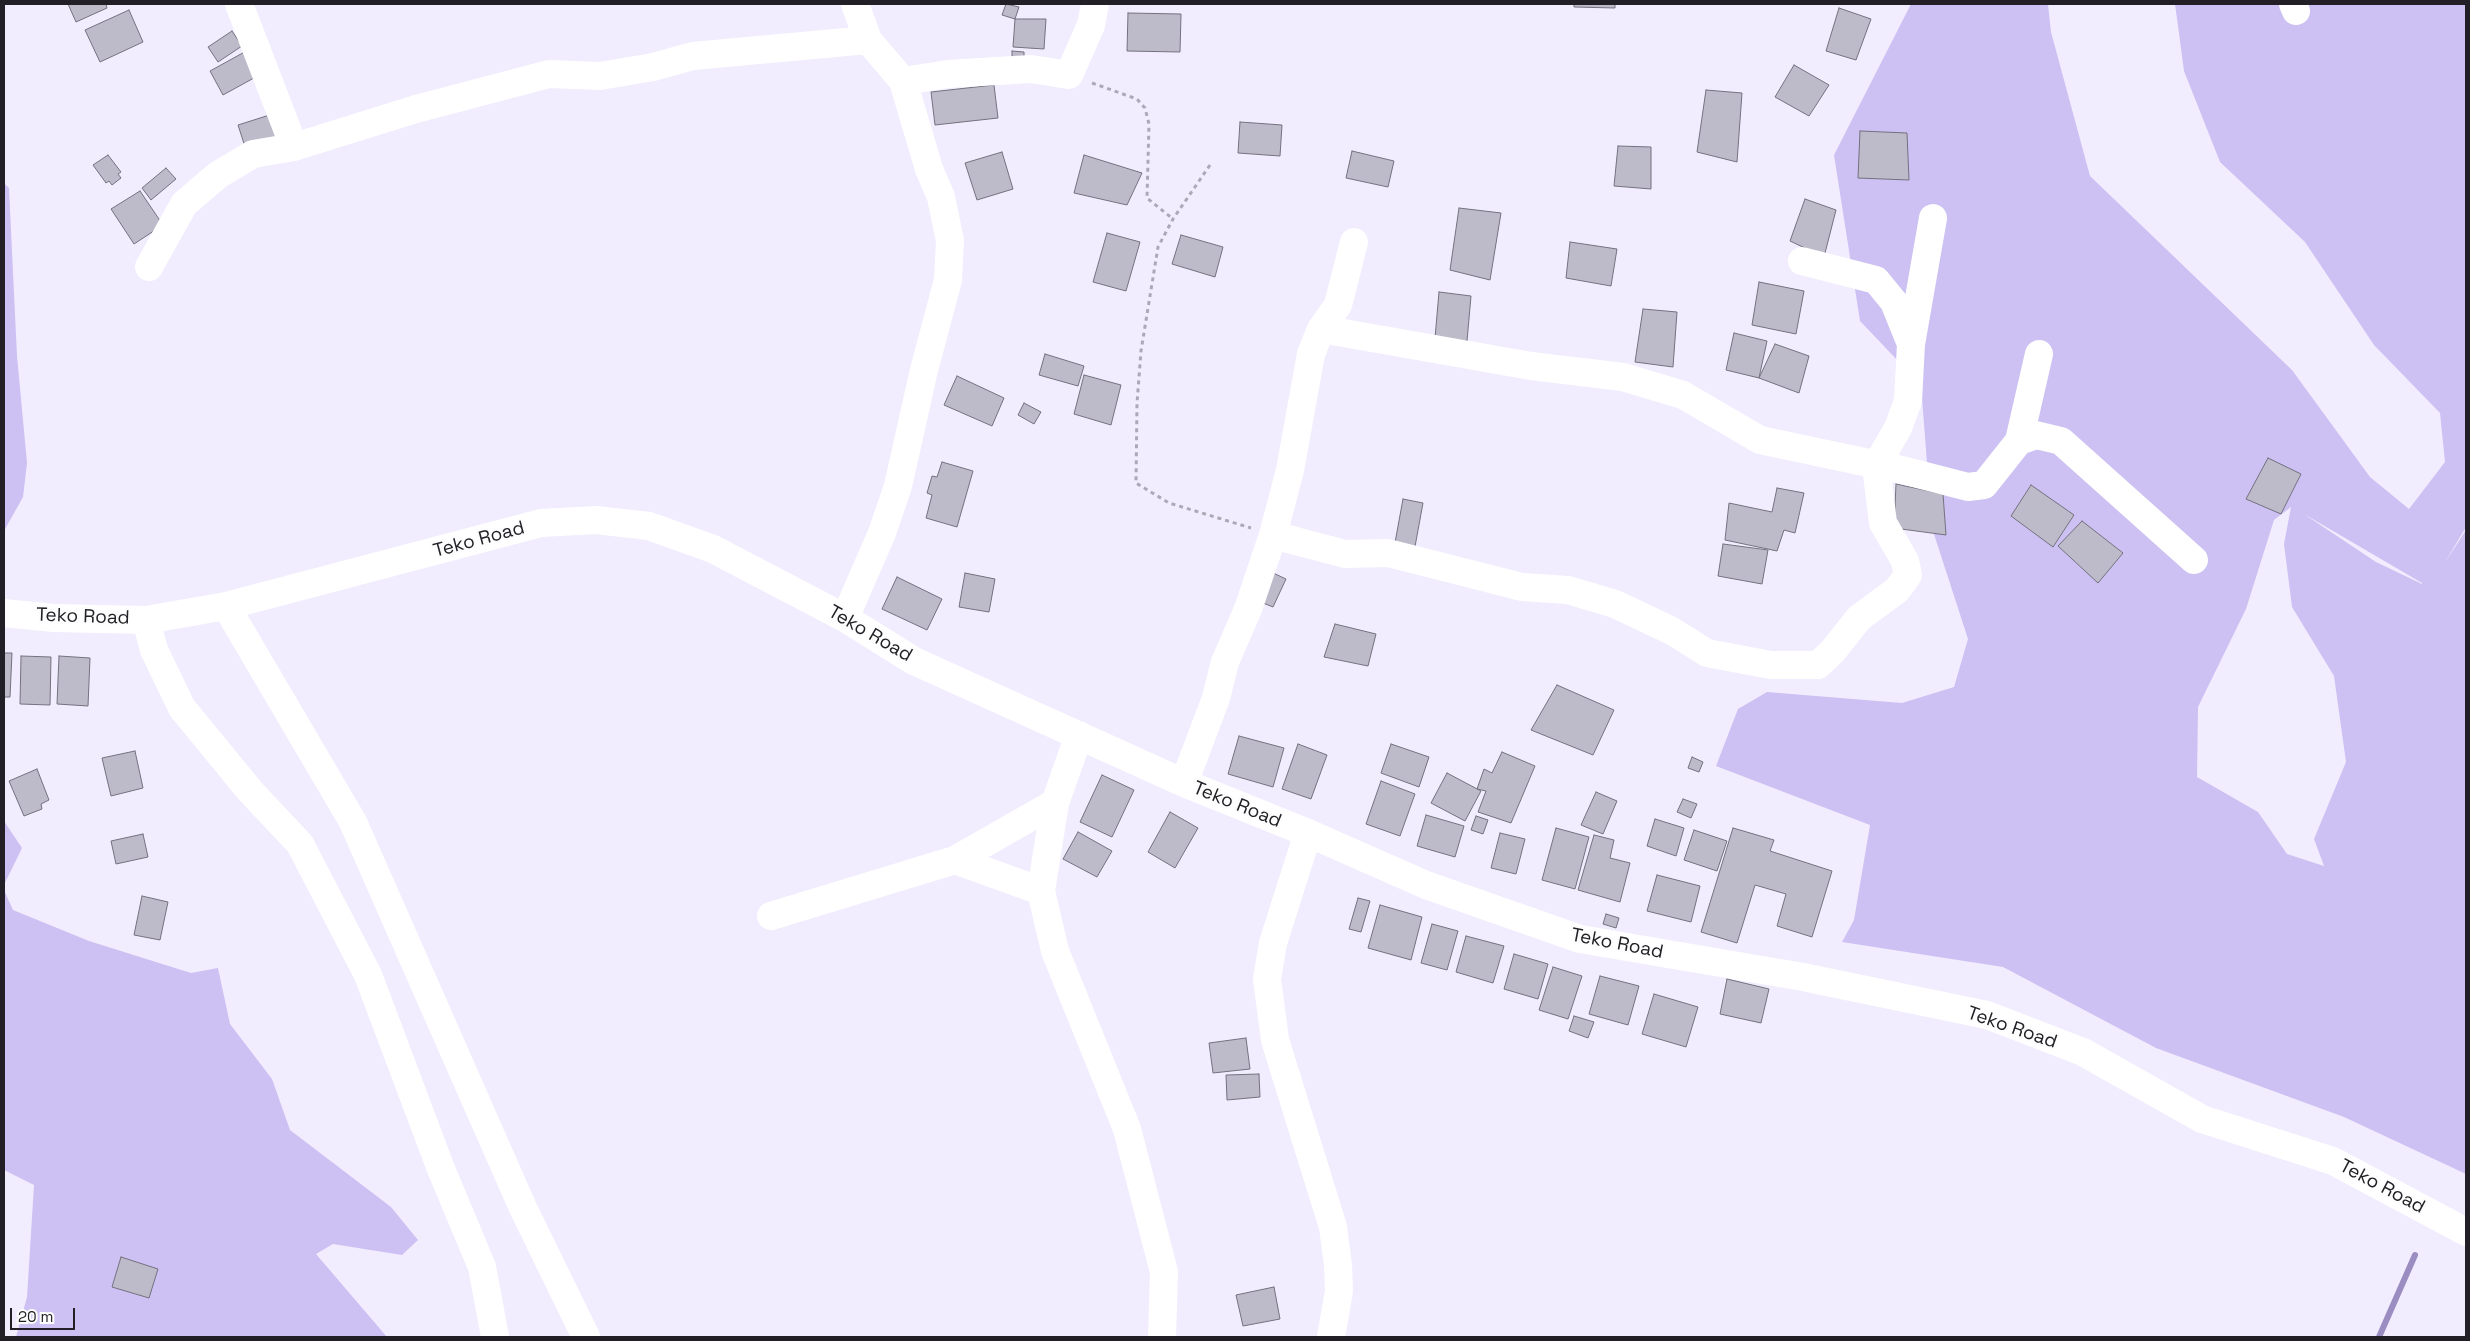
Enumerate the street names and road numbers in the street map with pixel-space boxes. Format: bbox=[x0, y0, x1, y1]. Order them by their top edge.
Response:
street label: Teko Road bbox=[431, 517, 527, 563]
street label: Teko Road bbox=[824, 601, 916, 667]
street label: Teko Road bbox=[36, 604, 130, 630]
street label: Teko Road bbox=[1189, 777, 1285, 833]
street label: Teko Road bbox=[1569, 924, 1665, 964]
street label: Teko Road bbox=[1964, 1002, 2060, 1054]
street label: Teko Road bbox=[2335, 1155, 2429, 1219]

